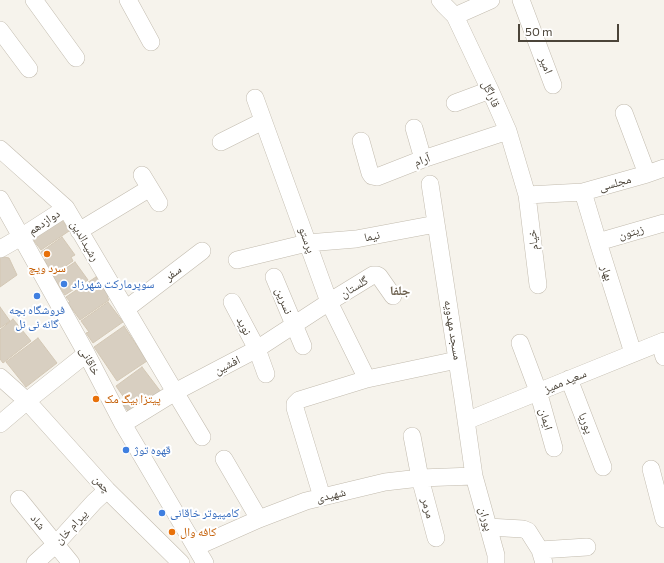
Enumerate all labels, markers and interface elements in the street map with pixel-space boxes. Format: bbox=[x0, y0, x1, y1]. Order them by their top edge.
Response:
scale bar bbox=[520, 16, 621, 42]
text: 50 m bbox=[525, 24, 553, 38]
street label: امیر bbox=[536, 54, 556, 76]
street label: قاراگل bbox=[479, 78, 503, 110]
street label: آرام bbox=[412, 150, 432, 170]
street label: مجلسی bbox=[597, 172, 633, 194]
street label: دوازدهم bbox=[25, 206, 63, 238]
street label: رشیدالدین bbox=[68, 218, 102, 264]
street label: زیتون bbox=[617, 222, 645, 242]
street label: پرستو bbox=[296, 225, 318, 255]
street label: نیما bbox=[363, 227, 381, 245]
street label: خیام bbox=[525, 229, 541, 251]
marker: سرد ویچ bbox=[42, 249, 52, 259]
place label: سرد ویچ bbox=[28, 261, 66, 275]
street label: سفر bbox=[162, 262, 184, 284]
street label: بهار bbox=[598, 263, 616, 283]
street label: گلستان bbox=[337, 273, 371, 301]
place label: سوپرمارکت شهرزاد bbox=[72, 277, 154, 291]
marker: سوپرمارکت شهرزاد bbox=[59, 279, 69, 289]
district label: جلفا bbox=[390, 283, 410, 299]
street label: نسرین bbox=[272, 286, 296, 316]
marker: فروشگاه بچه گانه نی نل bbox=[32, 291, 42, 301]
street label: مسجد مهدویه bbox=[441, 299, 465, 361]
place label: فروشگاه بچه گانه نی نل bbox=[9, 303, 65, 331]
street label: نوید bbox=[233, 314, 255, 338]
street label: خاقانی bbox=[77, 344, 103, 378]
street label: افشین bbox=[212, 352, 242, 378]
street label: سعید ممیز bbox=[542, 366, 588, 396]
place label: پیتزا بیگ مک bbox=[104, 392, 161, 406]
marker: پیتزا بیگ مک bbox=[91, 394, 101, 404]
street label: ایمان bbox=[536, 407, 556, 431]
street label: پوریا bbox=[575, 410, 597, 436]
place label: قهوه توژ bbox=[134, 443, 171, 457]
marker: قهوه توژ bbox=[121, 445, 131, 455]
street label: چمن bbox=[90, 472, 114, 496]
street label: شهیدی bbox=[315, 485, 347, 505]
street label: مرمر bbox=[418, 496, 438, 520]
street label: پوران bbox=[476, 505, 496, 533]
place label: کامپیوتر خاقانی bbox=[170, 506, 239, 520]
street label: یپرام خان bbox=[51, 507, 91, 547]
marker: کامپیوتر خاقانی bbox=[157, 508, 167, 518]
street label: شاد bbox=[27, 511, 49, 533]
place label: کافه وال bbox=[180, 525, 216, 539]
marker: کافه وال bbox=[167, 527, 177, 537]

